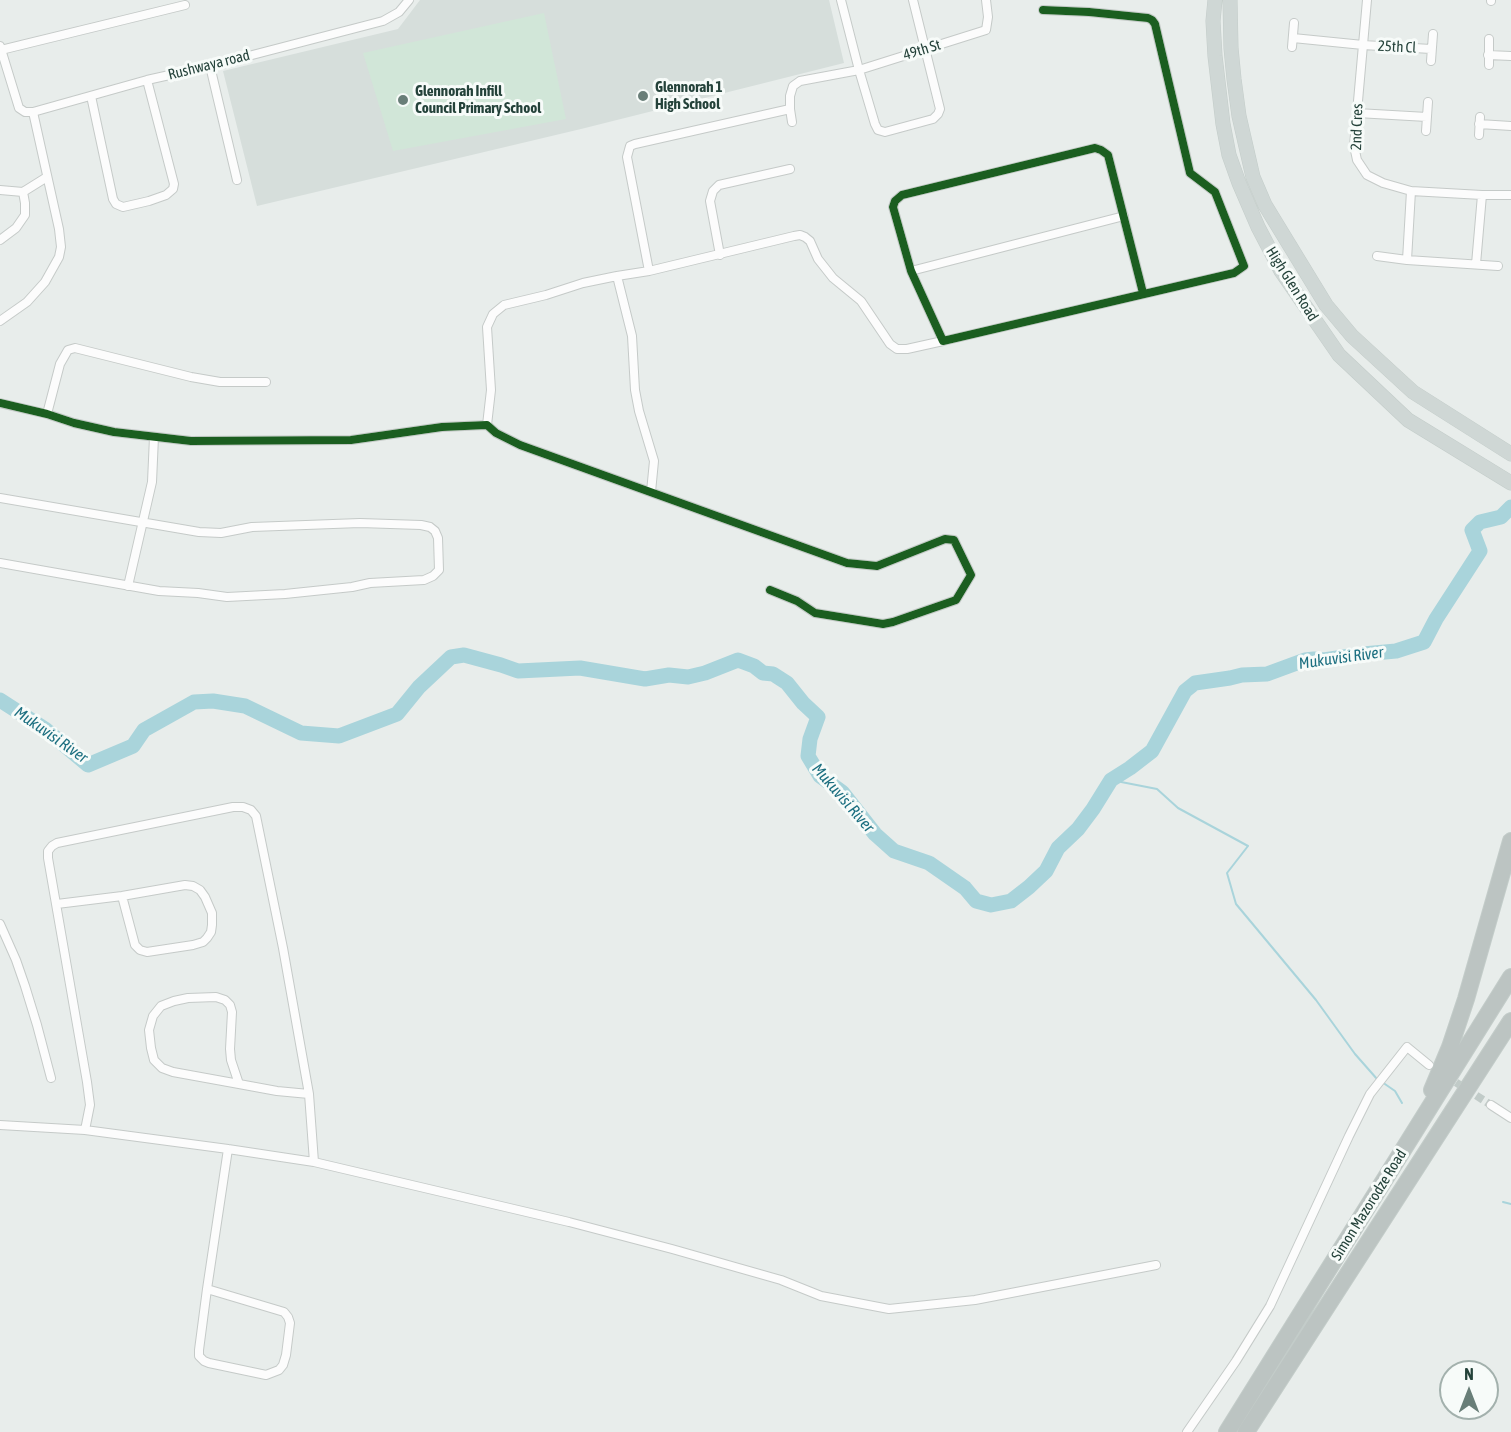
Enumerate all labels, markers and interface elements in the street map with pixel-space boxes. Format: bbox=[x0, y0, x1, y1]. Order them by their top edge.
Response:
street label: 49th St bbox=[901, 36, 943, 64]
street label: 25th Cl bbox=[1377, 37, 1417, 57]
street label: Rushwaya road bbox=[166, 46, 252, 84]
place label: Glennorah 1 High School bbox=[655, 78, 723, 113]
place label: Glennorah Infill Council Primary School bbox=[415, 82, 541, 117]
marker: Glennorah 1 High School bbox=[636, 89, 650, 103]
marker: Glennorah Infill Council Primary School bbox=[396, 93, 410, 107]
street label: 2nd Cres bbox=[1347, 103, 1367, 151]
street label: High Glen Road bbox=[1262, 243, 1322, 325]
water label: Mukuvisi River bbox=[1298, 643, 1384, 673]
water label: Mukuvisi River bbox=[11, 703, 91, 767]
water label: Mukuvisi River bbox=[808, 760, 878, 836]
street label: Simon Mazorodze Road bbox=[1328, 1146, 1410, 1264]
north arrow bbox=[1439, 1360, 1499, 1420]
text: N bbox=[1464, 1365, 1474, 1383]

